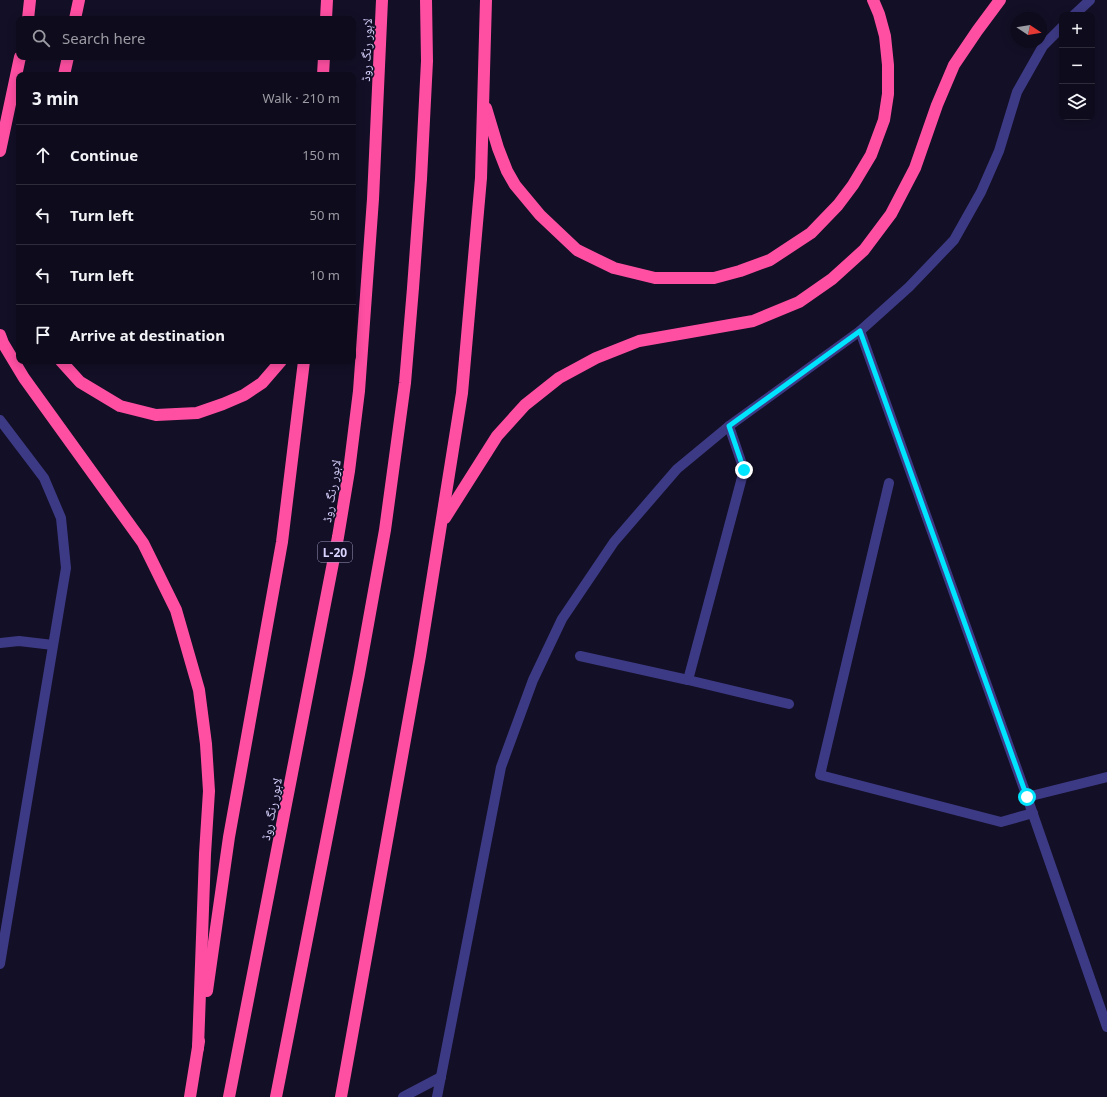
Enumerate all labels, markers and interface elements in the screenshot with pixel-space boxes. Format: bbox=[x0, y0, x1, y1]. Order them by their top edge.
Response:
north arrow bbox=[1011, 12, 1047, 48]
map controls bbox=[1059, 12, 1095, 120]
button: + bbox=[1059, 12, 1095, 48]
search box bbox=[16, 16, 356, 60]
street label: لاہور رنگ روڈ bbox=[356, 18, 376, 82]
icon: search bbox=[30, 27, 52, 49]
text: Search here bbox=[62, 28, 145, 48]
button: − bbox=[1059, 48, 1095, 84]
button: layers bbox=[1059, 84, 1095, 120]
text: 3 min bbox=[32, 87, 79, 110]
text: Walk · 210 m bbox=[262, 89, 340, 107]
icon: ahead bbox=[32, 144, 54, 166]
text: Continue bbox=[70, 145, 138, 165]
text: 150 m bbox=[302, 146, 340, 164]
icon: left bbox=[32, 204, 54, 226]
text: Turn left bbox=[70, 205, 134, 225]
text: 50 m bbox=[310, 206, 340, 224]
icon: left bbox=[32, 264, 54, 286]
text: Turn left bbox=[70, 265, 134, 285]
text: 10 m bbox=[310, 266, 340, 284]
icon: arrive bbox=[32, 324, 54, 346]
text: Arrive at destination bbox=[70, 325, 225, 345]
street label: لاہور رنگ روڈ bbox=[317, 458, 345, 524]
route end bbox=[735, 461, 753, 479]
road number: L-20 bbox=[318, 542, 352, 562]
street label: لاہور رنگ روڈ bbox=[256, 776, 286, 842]
route start bbox=[1018, 788, 1036, 806]

